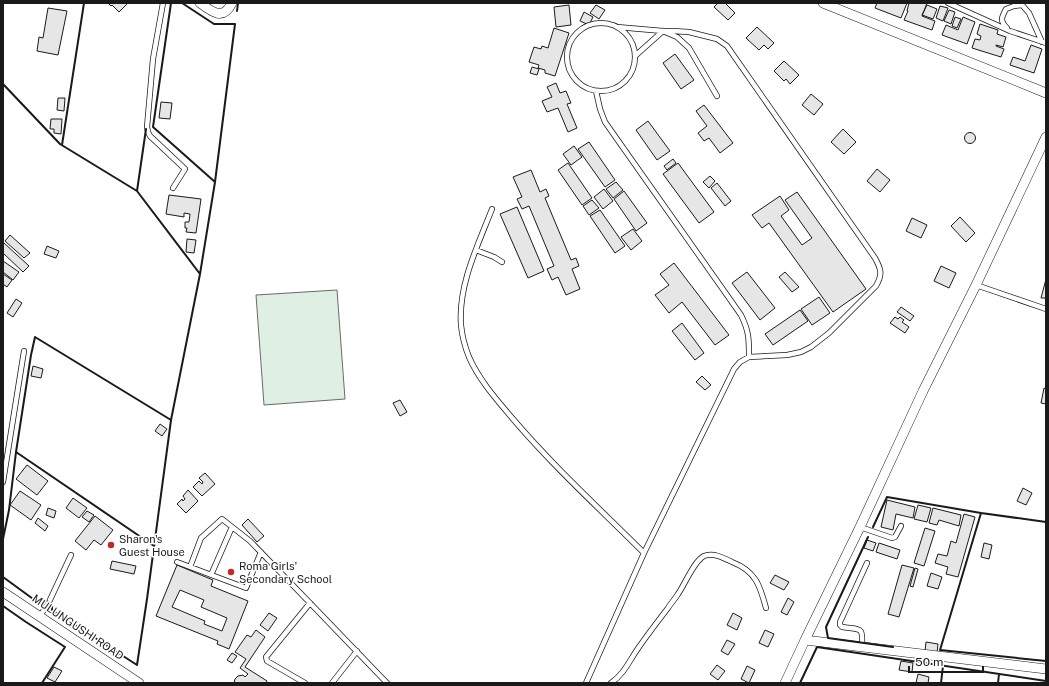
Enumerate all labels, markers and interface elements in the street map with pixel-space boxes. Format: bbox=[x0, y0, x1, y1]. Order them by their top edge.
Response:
place label: Sharon's Guest House bbox=[119, 533, 185, 558]
marker: Sharon's Guest House bbox=[106, 540, 116, 550]
place label: Roma Girls' Secondary School bbox=[239, 560, 332, 585]
marker: Roma Girls' Secondary School bbox=[226, 567, 236, 577]
street label: MULUNGUSHI ROAD bbox=[30, 592, 126, 662]
scale bar bbox=[909, 648, 983, 674]
text: 50 m bbox=[915, 655, 943, 669]

